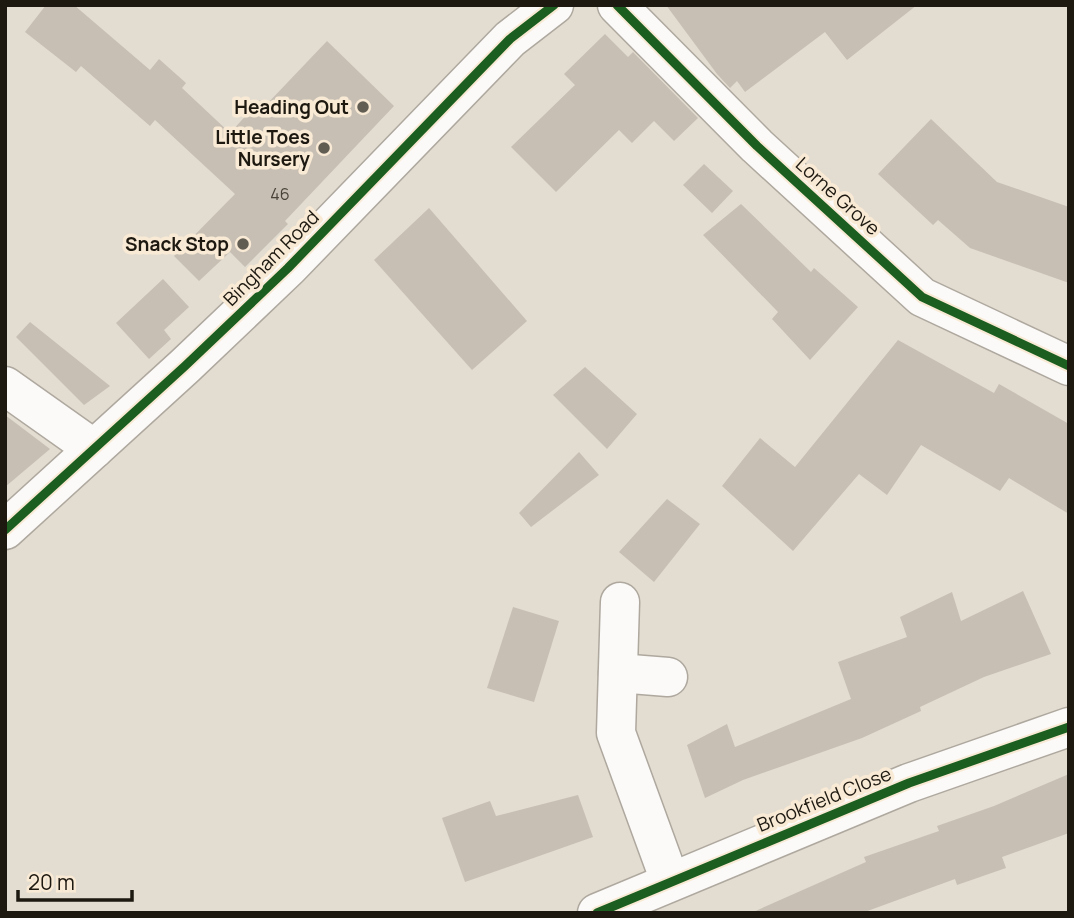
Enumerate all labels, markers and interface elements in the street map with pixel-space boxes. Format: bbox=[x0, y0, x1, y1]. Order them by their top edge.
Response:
place label: Heading Out bbox=[234, 94, 349, 120]
marker: Heading Out bbox=[355, 99, 371, 115]
place label: Little Toes Nursery bbox=[215, 124, 310, 172]
marker: Little Toes Nursery bbox=[316, 140, 332, 156]
street label: Lorne Grove bbox=[790, 151, 886, 241]
house number: 46 bbox=[270, 183, 290, 205]
street label: Bingham Road bbox=[217, 204, 325, 312]
place label: Snack Stop bbox=[125, 231, 229, 257]
marker: Snack Stop bbox=[235, 236, 251, 252]
street label: Brookfield Close bbox=[753, 760, 895, 838]
scale bar bbox=[18, 858, 131, 902]
text: 20 m bbox=[28, 868, 75, 896]

